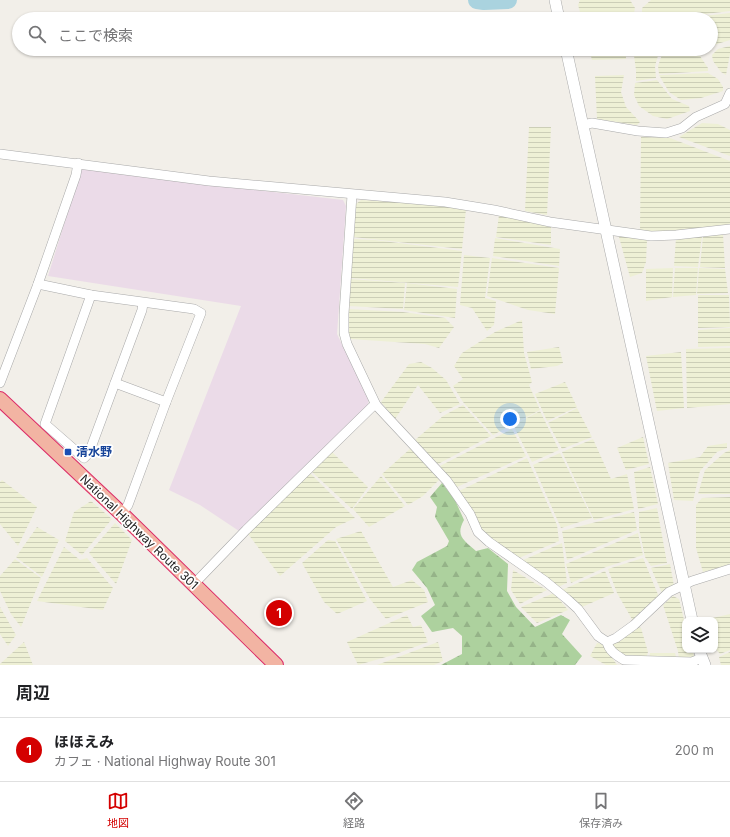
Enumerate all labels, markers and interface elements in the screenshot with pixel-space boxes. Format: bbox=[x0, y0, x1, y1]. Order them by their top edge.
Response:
search box bbox=[12, 12, 718, 56]
icon: search bbox=[26, 23, 48, 45]
text: ここで検索 bbox=[58, 26, 133, 45]
your location bbox=[500, 409, 520, 429]
place label: 清水野 bbox=[76, 444, 112, 459]
marker: 清水野 bbox=[63, 447, 73, 457]
street label: National Highway Route 301 bbox=[77, 471, 202, 592]
pin: 1 bbox=[266, 598, 292, 628]
map controls bbox=[682, 617, 718, 653]
button: layers bbox=[682, 617, 718, 653]
text: 周辺 bbox=[16, 683, 50, 703]
text: ほほえみ bbox=[54, 732, 114, 751]
text: 1 bbox=[26, 742, 32, 758]
text: 200 m bbox=[675, 742, 714, 758]
text: カフェ · National Highway Route 301 bbox=[54, 753, 276, 769]
tab: 地図 bbox=[107, 790, 129, 830]
tab: 経路 bbox=[343, 790, 365, 830]
tab: 保存済み bbox=[579, 790, 623, 830]

